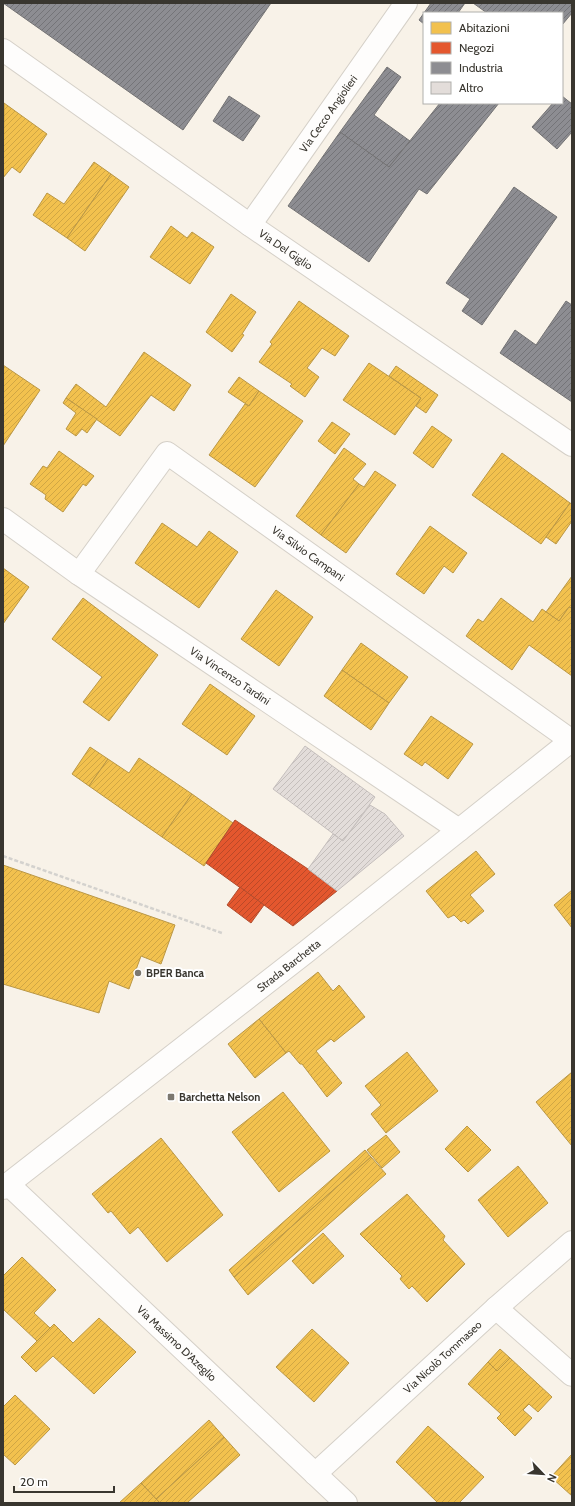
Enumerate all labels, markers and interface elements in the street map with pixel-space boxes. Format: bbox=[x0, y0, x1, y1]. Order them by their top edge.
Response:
legend bbox=[423, 12, 563, 104]
text: Abitazioni bbox=[459, 20, 509, 35]
text: Negozi bbox=[459, 40, 494, 55]
text: Industria bbox=[459, 60, 503, 75]
street label: Via Cecco Angiolieri bbox=[296, 72, 360, 155]
text: Altro bbox=[459, 80, 484, 95]
street label: Via Del Giglio bbox=[256, 226, 315, 273]
street label: Via Silvio Campani bbox=[269, 523, 348, 584]
street label: Via Vincenzo Tardini bbox=[187, 644, 273, 708]
street label: Strada Barchetta bbox=[254, 936, 324, 995]
place label: BPER Banca bbox=[146, 966, 204, 980]
marker: BPER Banca bbox=[133, 968, 143, 978]
place label: Barchetta Nelson bbox=[179, 1090, 260, 1104]
marker: Barchetta Nelson bbox=[166, 1092, 176, 1102]
street label: Via Massimo D'Azeglio bbox=[134, 1302, 220, 1384]
street label: Via Nicolò Tommaseo bbox=[400, 1318, 485, 1396]
north arrow bbox=[523, 1454, 563, 1494]
scale bar bbox=[14, 1468, 114, 1494]
text: N bbox=[544, 1472, 560, 1485]
text: 20 m bbox=[20, 1474, 48, 1489]

